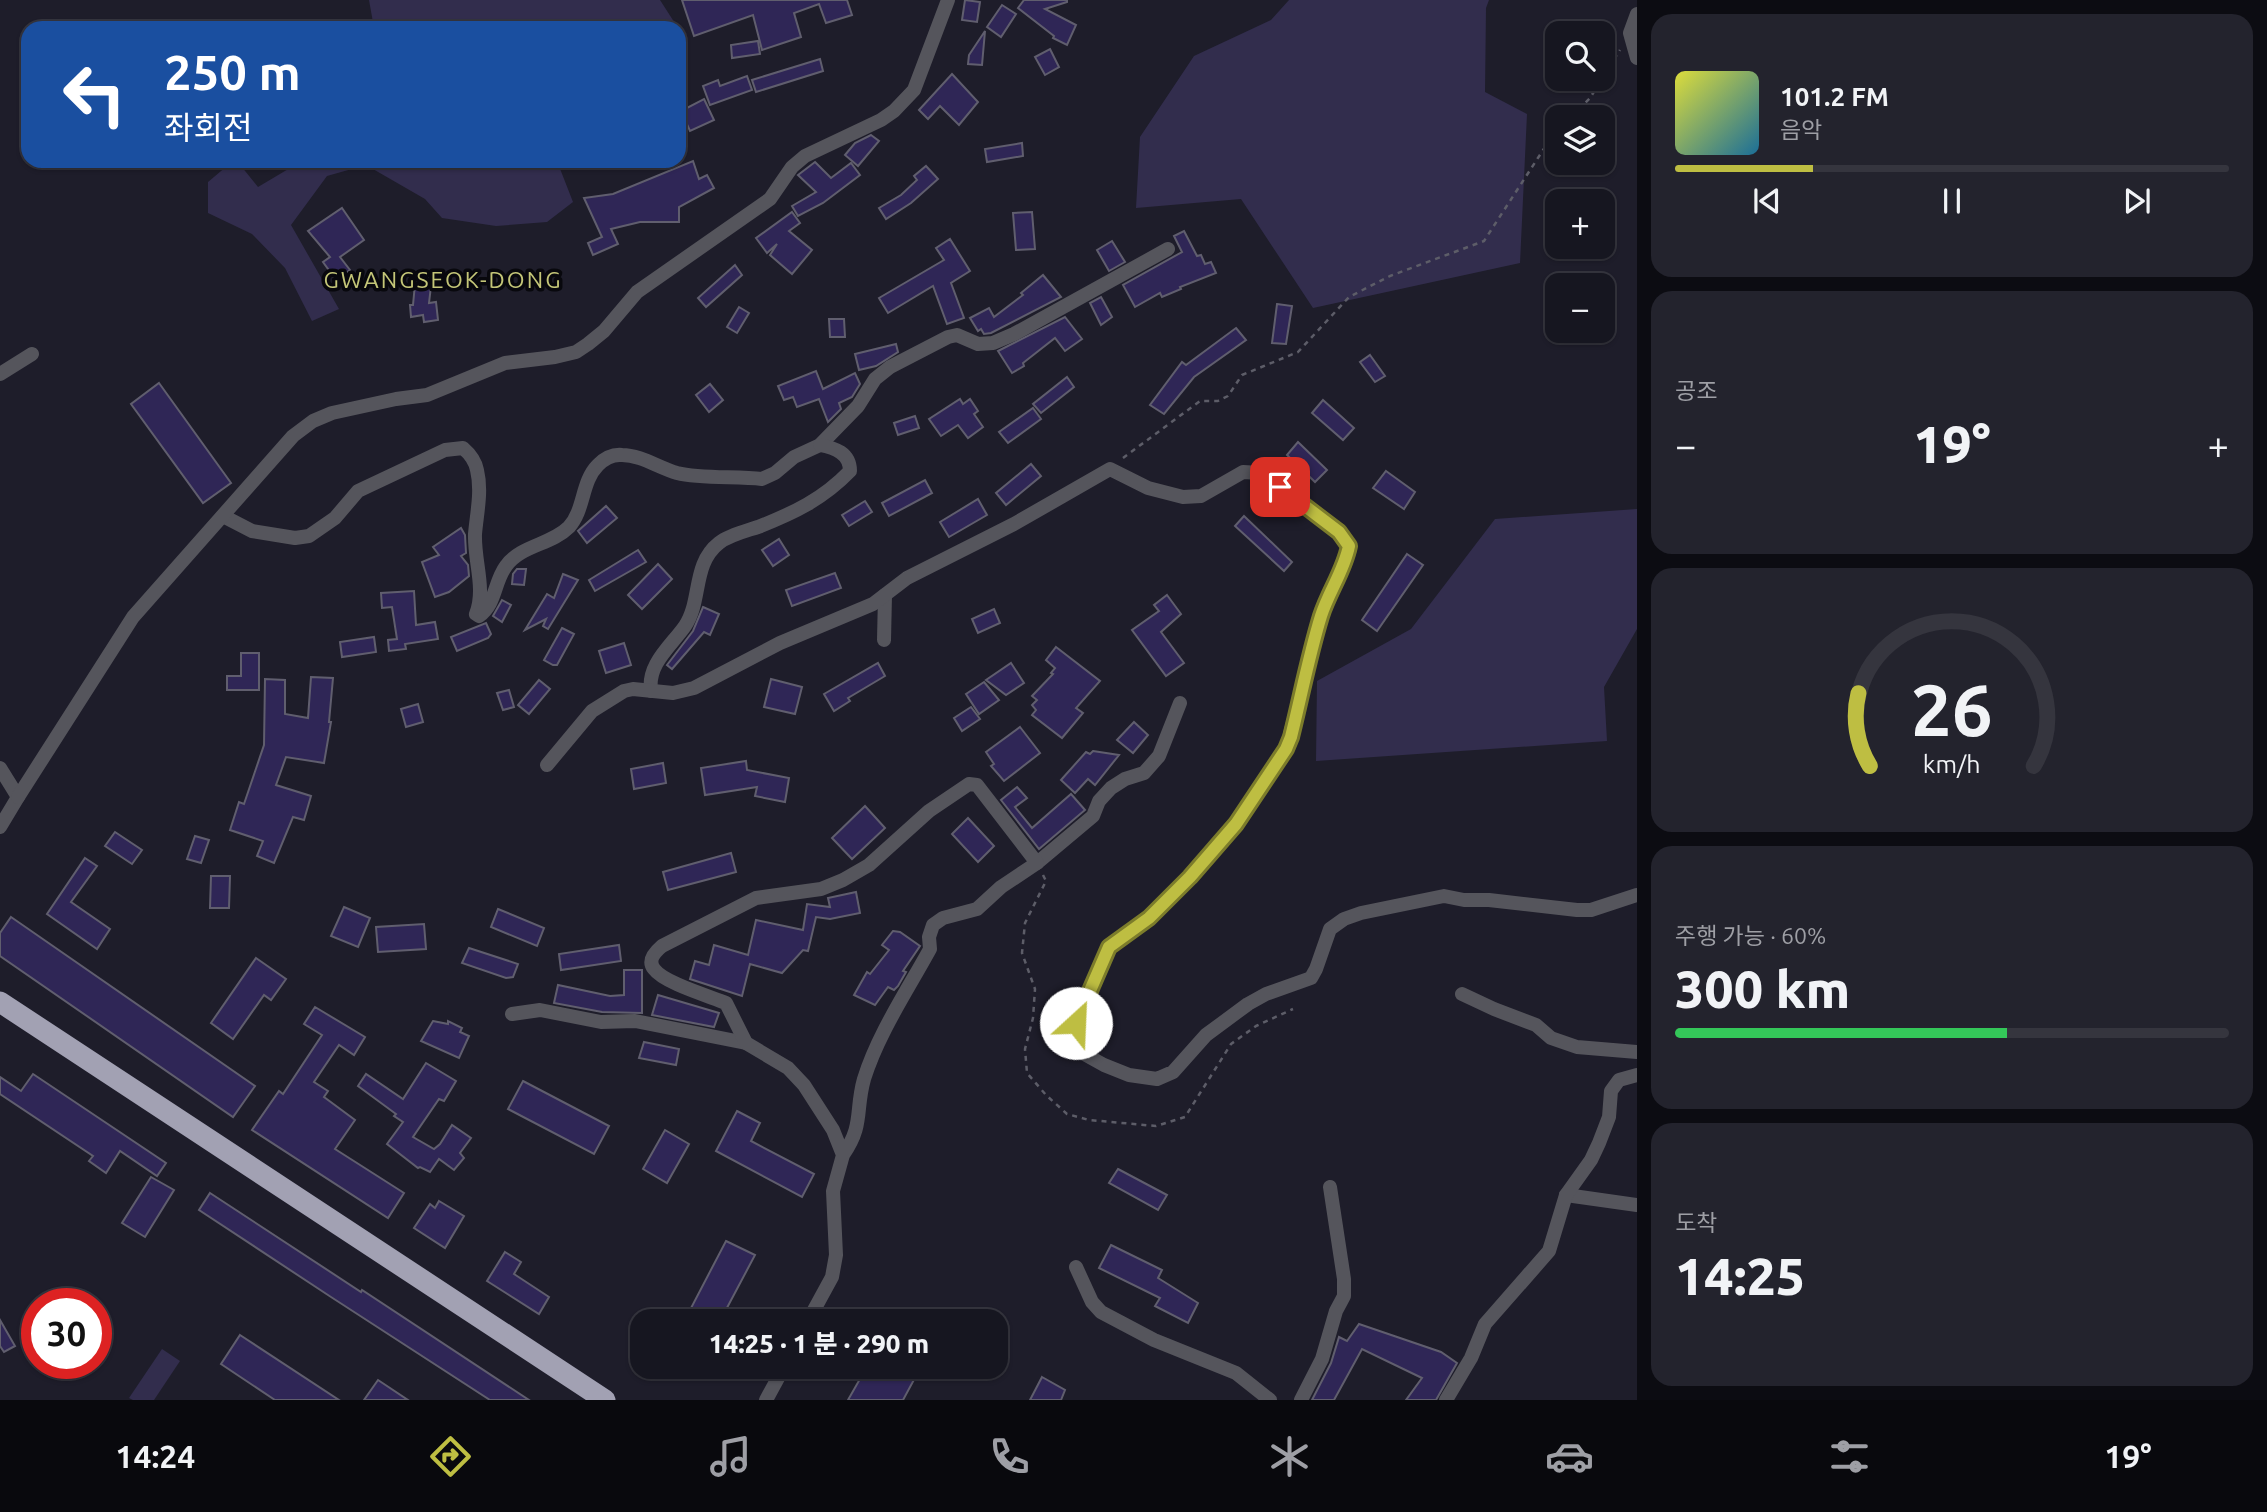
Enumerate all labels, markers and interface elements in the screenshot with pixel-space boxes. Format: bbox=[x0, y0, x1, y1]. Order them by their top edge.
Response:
map controls bbox=[1545, 21, 1615, 343]
button: search bbox=[1545, 21, 1615, 91]
text: 250 m bbox=[164, 44, 301, 99]
icon: left bbox=[49, 49, 140, 140]
text: 101.2 FM bbox=[1780, 82, 1889, 111]
button: layers bbox=[1545, 105, 1615, 175]
text: 좌회전 bbox=[164, 109, 252, 145]
text: 음악 bbox=[1780, 117, 1822, 142]
icon: previous bbox=[1748, 182, 1786, 220]
icon: pause bbox=[1933, 182, 1971, 220]
icon: next bbox=[2118, 182, 2156, 220]
button: + bbox=[1545, 189, 1615, 259]
district label: GWANGSEOK-DONG bbox=[324, 267, 562, 292]
button: − bbox=[1545, 273, 1615, 343]
text: 공조 bbox=[1675, 378, 1717, 403]
text: 19° bbox=[1913, 415, 1991, 473]
text: − bbox=[1675, 424, 1696, 466]
text: + bbox=[2208, 424, 2229, 466]
pin bbox=[1250, 457, 1310, 517]
icon: arrive bbox=[1261, 468, 1299, 506]
text: 26 bbox=[1911, 668, 1993, 750]
text: km/h bbox=[1923, 750, 1981, 778]
text: 주행 가능 · 60% bbox=[1675, 923, 1826, 948]
text: 300 km bbox=[1675, 960, 1850, 1018]
position arrow bbox=[1039, 986, 1113, 1060]
text: 도착 bbox=[1675, 1210, 1717, 1235]
text: 14:25 bbox=[1675, 1247, 1805, 1305]
speed limit sign: 30 bbox=[21, 1288, 112, 1379]
text: 14:25 · 1 분 · 290 m bbox=[709, 1329, 929, 1358]
icon: directions bbox=[426, 1432, 475, 1481]
icon: music bbox=[706, 1432, 755, 1481]
icon: phone bbox=[985, 1432, 1034, 1481]
icon: climate bbox=[1265, 1432, 1314, 1481]
icon: car bbox=[1545, 1432, 1594, 1481]
icon: filters bbox=[1825, 1432, 1874, 1481]
text: 14:24 bbox=[115, 1438, 195, 1474]
text: 19° bbox=[2104, 1438, 2152, 1474]

